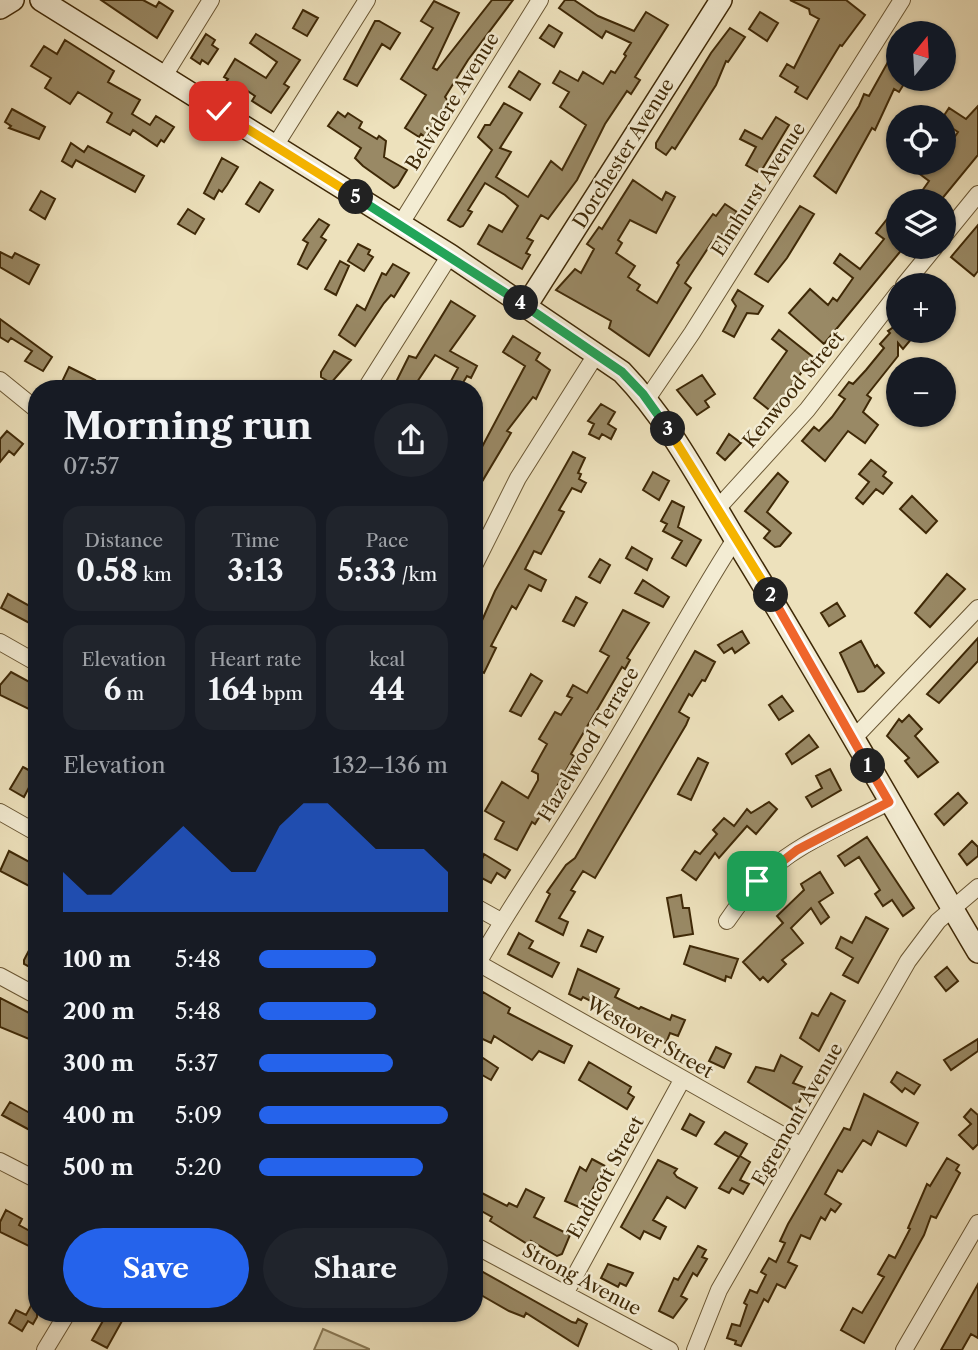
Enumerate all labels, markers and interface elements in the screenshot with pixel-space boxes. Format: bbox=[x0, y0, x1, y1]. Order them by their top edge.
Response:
north arrow bbox=[886, 21, 956, 91]
map controls bbox=[886, 21, 956, 427]
street label: Belvidere Avenue bbox=[401, 28, 504, 174]
street label: Dorchester Avenue bbox=[568, 74, 679, 232]
pin bbox=[189, 81, 249, 141]
icon: check bbox=[200, 92, 238, 130]
button: locate bbox=[886, 105, 956, 175]
street label: Elmhurst Avenue bbox=[707, 118, 810, 260]
pin: 5 bbox=[338, 180, 374, 214]
text: 5 bbox=[350, 185, 361, 208]
button: layers bbox=[886, 189, 956, 259]
button: + bbox=[886, 273, 956, 343]
pin: 4 bbox=[504, 286, 538, 320]
text: 4 bbox=[515, 291, 526, 314]
street label: Kenwood Street bbox=[738, 326, 849, 452]
button: − bbox=[886, 357, 956, 427]
text: Morning run bbox=[63, 402, 312, 449]
button: share bbox=[374, 403, 448, 477]
pin: 3 bbox=[650, 412, 686, 446]
text: 3 bbox=[662, 417, 673, 440]
text: 07:57 bbox=[63, 452, 119, 480]
text: Distance bbox=[85, 529, 163, 552]
text: Time bbox=[231, 529, 280, 552]
text: Pace bbox=[366, 529, 409, 552]
text: 0.58 bbox=[76, 552, 138, 589]
text: 3:13 bbox=[227, 552, 284, 589]
text: 5:33 bbox=[337, 552, 397, 589]
text: km bbox=[138, 563, 172, 586]
text: /km bbox=[397, 563, 437, 586]
pin: 2 bbox=[754, 578, 788, 612]
text: 2 bbox=[765, 583, 776, 606]
text: Elevation bbox=[81, 648, 166, 671]
text: Heart rate bbox=[210, 648, 301, 671]
text: kcal bbox=[369, 648, 405, 671]
street label: Hazelwood Terrace bbox=[533, 663, 644, 826]
text: 6 bbox=[103, 671, 121, 708]
text: 164 bbox=[208, 671, 257, 708]
text: 44 bbox=[369, 671, 405, 708]
text: m bbox=[121, 682, 144, 705]
text: bpm bbox=[257, 682, 303, 705]
pin: 1 bbox=[850, 748, 886, 784]
text: Elevation bbox=[63, 751, 166, 779]
text: 132–136 m bbox=[332, 751, 448, 779]
text: 1 bbox=[863, 754, 872, 777]
pin bbox=[727, 851, 787, 911]
icon: arrive bbox=[738, 862, 776, 900]
text: 100 m bbox=[63, 945, 131, 973]
text: 5:48 bbox=[175, 945, 221, 973]
street label: Westover Street bbox=[581, 991, 718, 1083]
text: 200 m bbox=[63, 997, 135, 1025]
text: 5:48 bbox=[175, 997, 221, 1025]
street label: Egremont Avenue bbox=[747, 1039, 848, 1190]
text: 300 m bbox=[63, 1049, 134, 1077]
text: 5:37 bbox=[175, 1049, 218, 1077]
text: 400 m bbox=[63, 1101, 135, 1129]
text: 5:09 bbox=[175, 1101, 222, 1129]
street label: Endicott Street bbox=[562, 1112, 649, 1242]
text: 500 m bbox=[63, 1153, 134, 1181]
text: 5:20 bbox=[175, 1153, 222, 1181]
button: Save bbox=[63, 1228, 249, 1308]
button: Share bbox=[263, 1228, 448, 1308]
street label: Strong Avenue bbox=[518, 1238, 645, 1320]

